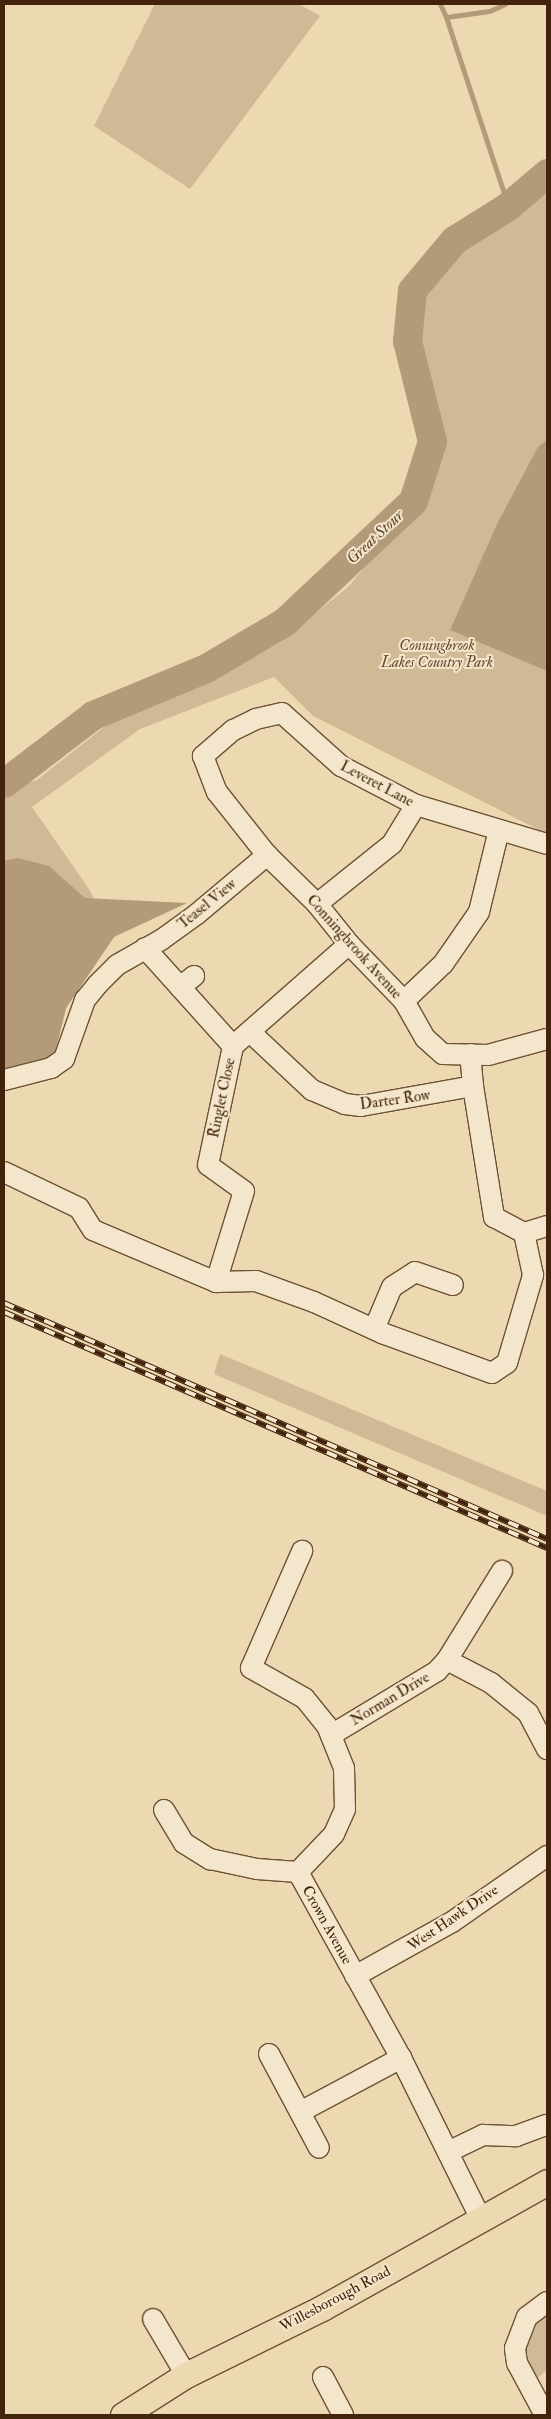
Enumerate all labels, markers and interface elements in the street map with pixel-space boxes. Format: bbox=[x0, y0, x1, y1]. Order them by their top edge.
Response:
water label: Great Stour bbox=[343, 506, 407, 568]
park label: Conningbrook Lakes Country Park bbox=[381, 636, 493, 671]
street label: Leveret Lane bbox=[337, 757, 417, 811]
street label: Teasel View bbox=[174, 875, 240, 933]
street label: Conningbrook Avenue bbox=[303, 891, 405, 1003]
street label: Ringlet Close bbox=[205, 1056, 239, 1140]
street label: Darter Row bbox=[359, 1086, 431, 1114]
street label: Norman Drive bbox=[347, 1668, 433, 1730]
street label: West Hawk Drive bbox=[404, 1881, 502, 1955]
street label: Crown Avenue bbox=[298, 1883, 356, 1967]
street label: Willesborough Road bbox=[276, 2262, 394, 2336]

